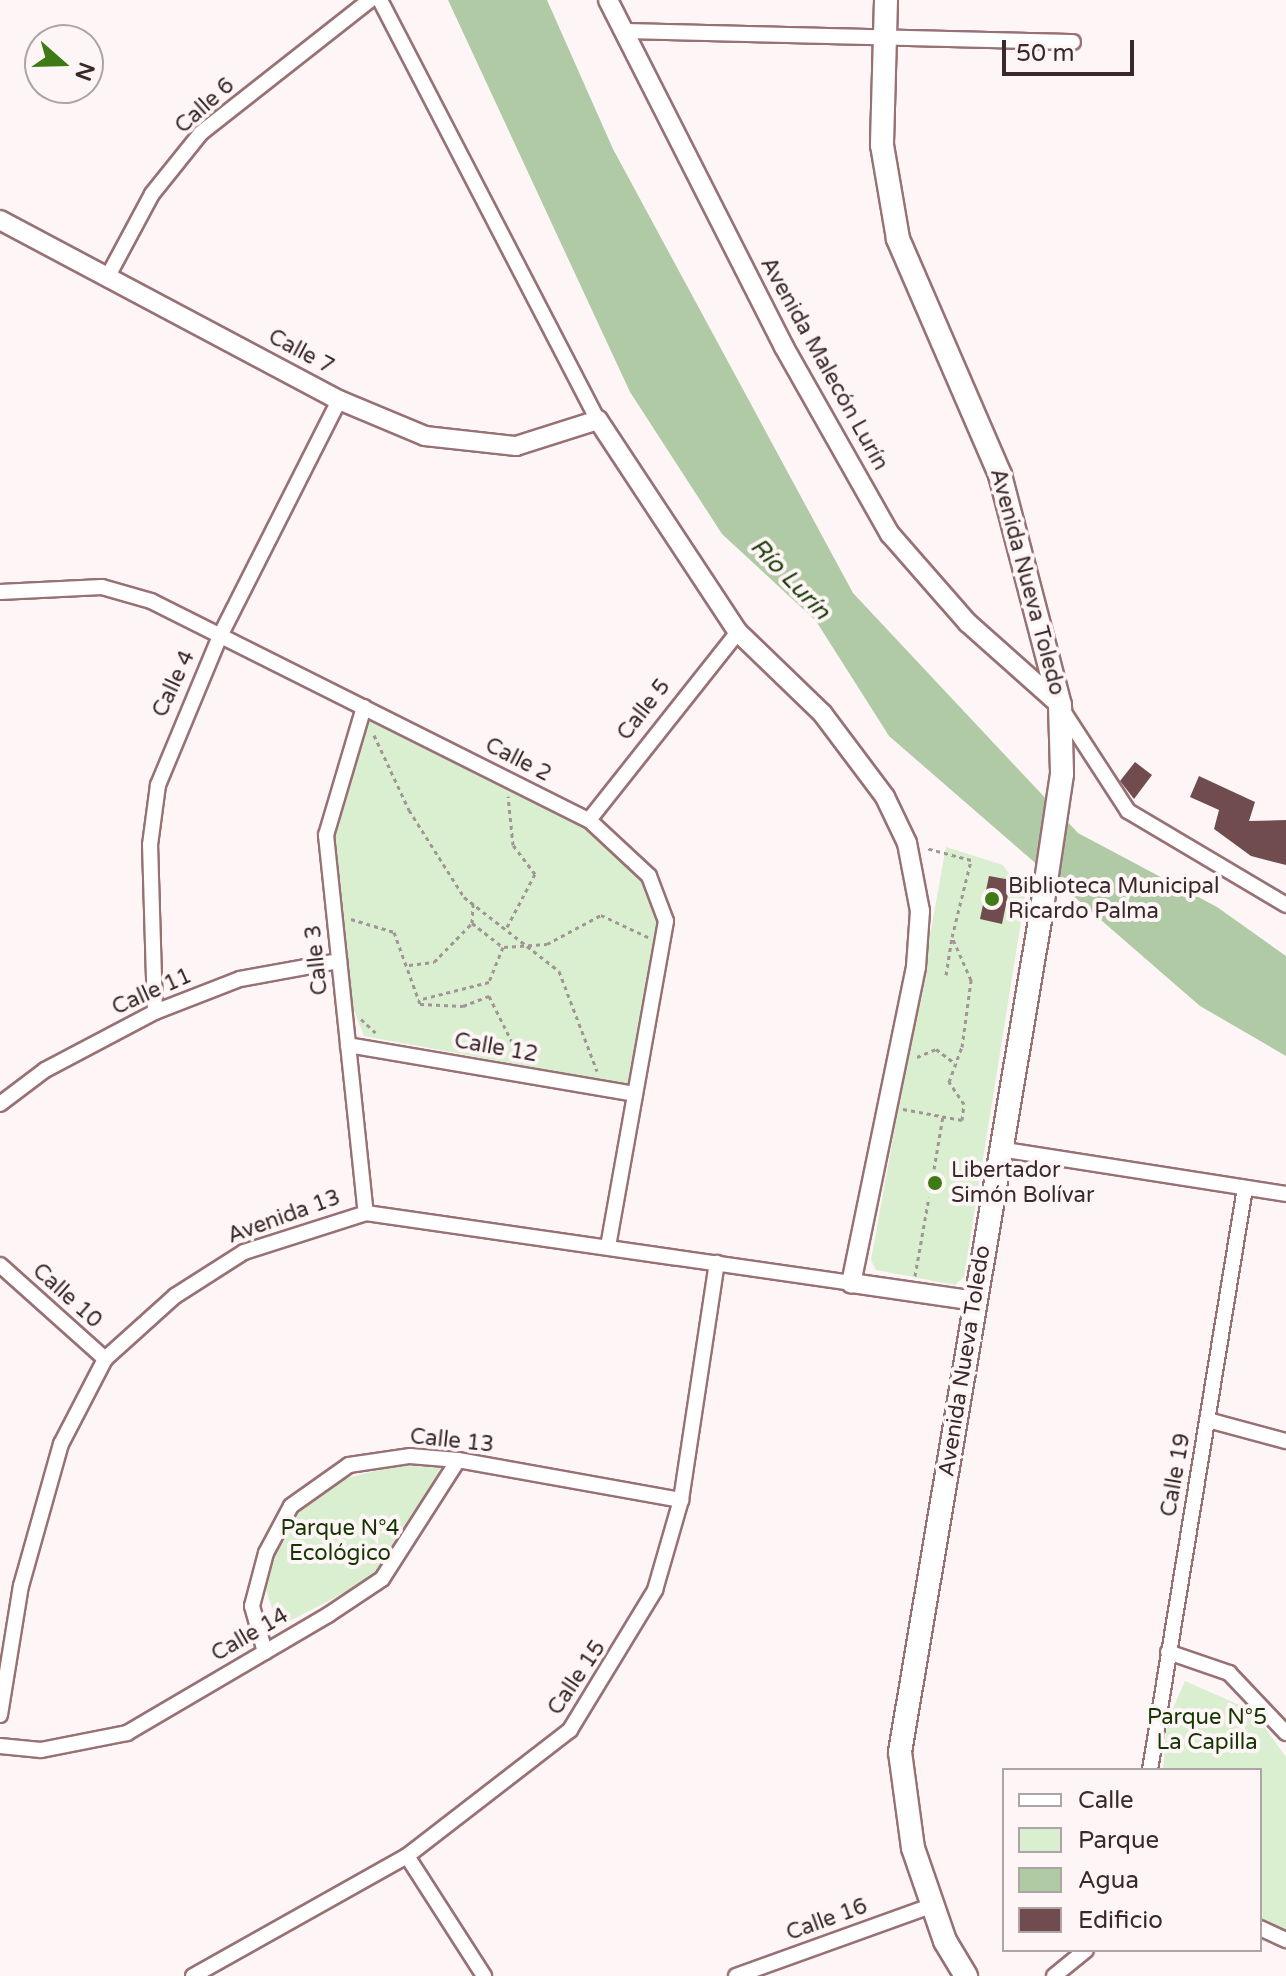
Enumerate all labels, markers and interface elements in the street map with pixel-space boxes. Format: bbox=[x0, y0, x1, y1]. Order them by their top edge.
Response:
north arrow bbox=[24, 24, 104, 104]
scale bar bbox=[1006, 24, 1138, 74]
text: 50 m bbox=[1016, 39, 1074, 68]
text: N bbox=[69, 59, 100, 84]
street label: Calle 6 bbox=[170, 73, 240, 139]
street label: Avenida Malecón Lurín bbox=[754, 253, 894, 475]
street label: Calle 7 bbox=[264, 324, 338, 380]
street label: Avenida Nueva Toledo bbox=[984, 466, 1070, 698]
water label: Río Lurín bbox=[744, 532, 836, 626]
street label: Calle 4 bbox=[147, 646, 201, 722]
street label: Calle 5 bbox=[612, 674, 676, 746]
street label: Calle 2 bbox=[481, 732, 555, 788]
place label: Biblioteca Municipal Ricardo Palma bbox=[1008, 873, 1219, 924]
marker: Biblioteca Municipal Ricardo Palma bbox=[983, 890, 1001, 908]
street label: Calle 3 bbox=[300, 924, 334, 996]
street label: Calle 11 bbox=[108, 963, 196, 1021]
street label: Calle 12 bbox=[452, 1028, 540, 1068]
place label: Libertador Simón Bolívar bbox=[951, 1157, 1094, 1208]
marker: Libertador Simón Bolívar bbox=[926, 1174, 944, 1192]
street label: Avenida 13 bbox=[224, 1184, 344, 1250]
street label: Avenida Nueva Toledo bbox=[934, 1244, 996, 1478]
street label: Calle 10 bbox=[27, 1258, 107, 1334]
street label: Calle 13 bbox=[409, 1423, 495, 1459]
street label: Calle 19 bbox=[1156, 1431, 1196, 1519]
park label: Parque N°4 Ecológico bbox=[280, 1515, 400, 1566]
street label: Calle 14 bbox=[207, 1602, 293, 1668]
street label: Calle 15 bbox=[542, 1636, 612, 1720]
park label: Parque N°5 La Capilla bbox=[1147, 1704, 1267, 1756]
legend bbox=[1002, 1768, 1262, 1952]
text: Calle bbox=[1078, 1786, 1134, 1815]
text: Parque bbox=[1078, 1826, 1159, 1855]
text: Agua bbox=[1078, 1866, 1139, 1895]
street label: Calle 16 bbox=[783, 1893, 871, 1947]
text: Edificio bbox=[1078, 1906, 1163, 1935]

